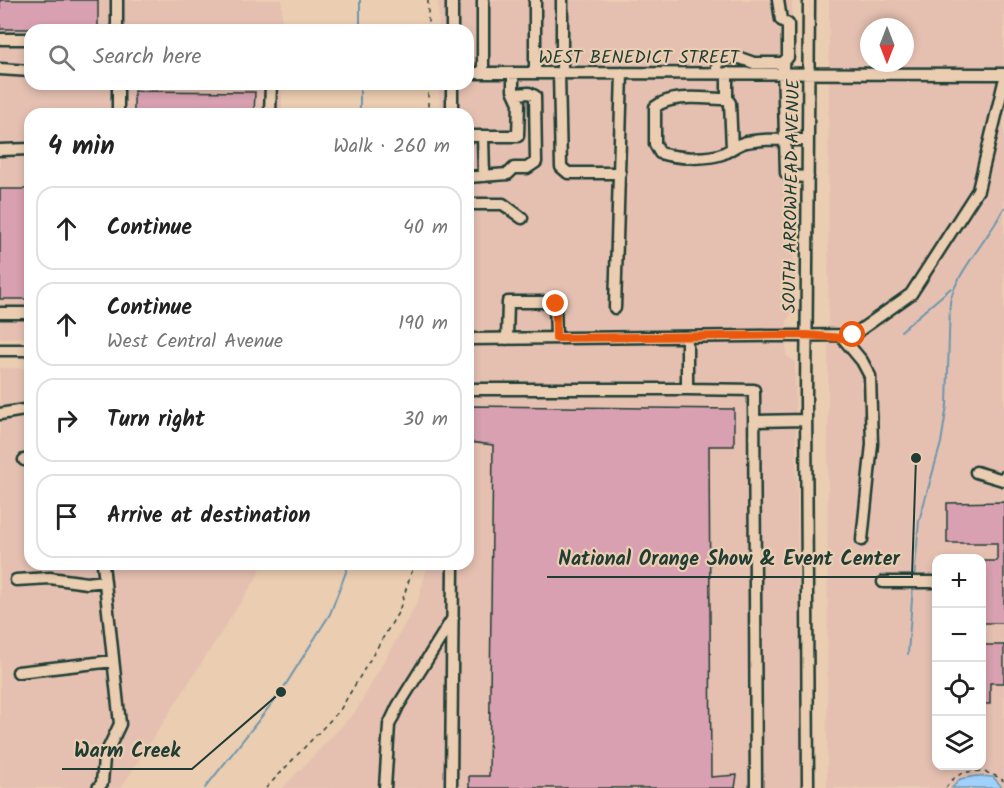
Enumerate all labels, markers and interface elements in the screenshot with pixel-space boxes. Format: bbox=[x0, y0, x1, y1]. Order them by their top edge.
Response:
north arrow bbox=[860, 18, 914, 72]
search box bbox=[24, 24, 474, 90]
text: Search here bbox=[93, 40, 201, 75]
icon: search bbox=[45, 41, 78, 74]
street label: WEST BENEDICT STREET bbox=[539, 44, 741, 73]
street label: SOUTH ARROWHEAD AVENUE bbox=[776, 78, 809, 313]
text: 4 min bbox=[48, 126, 115, 168]
text: Walk · 260 m bbox=[333, 131, 450, 163]
text: Continue bbox=[107, 211, 192, 246]
icon: ahead bbox=[50, 212, 83, 245]
text: 40 m bbox=[403, 212, 448, 244]
route end bbox=[542, 290, 568, 316]
text: Continue bbox=[107, 291, 192, 326]
icon: ahead bbox=[50, 308, 83, 341]
text: 190 m bbox=[398, 308, 448, 340]
route start bbox=[839, 321, 865, 347]
text: West Central Avenue bbox=[107, 326, 283, 358]
text: Turn right bbox=[107, 403, 205, 438]
icon: right bbox=[50, 404, 83, 437]
text: 30 m bbox=[403, 404, 448, 436]
text: Arrive at destination bbox=[107, 499, 310, 534]
icon: arrive bbox=[50, 500, 83, 533]
callout: National Orange Show & Event Center bbox=[547, 539, 912, 577]
text: National Orange Show & Event Center bbox=[558, 544, 900, 576]
map controls bbox=[932, 554, 986, 770]
button: + bbox=[932, 554, 986, 608]
button: − bbox=[932, 608, 986, 662]
button: locate bbox=[932, 662, 986, 716]
button: layers bbox=[932, 716, 986, 770]
callout: Warm Creek bbox=[62, 731, 192, 769]
text: Warm Creek bbox=[74, 736, 181, 768]

